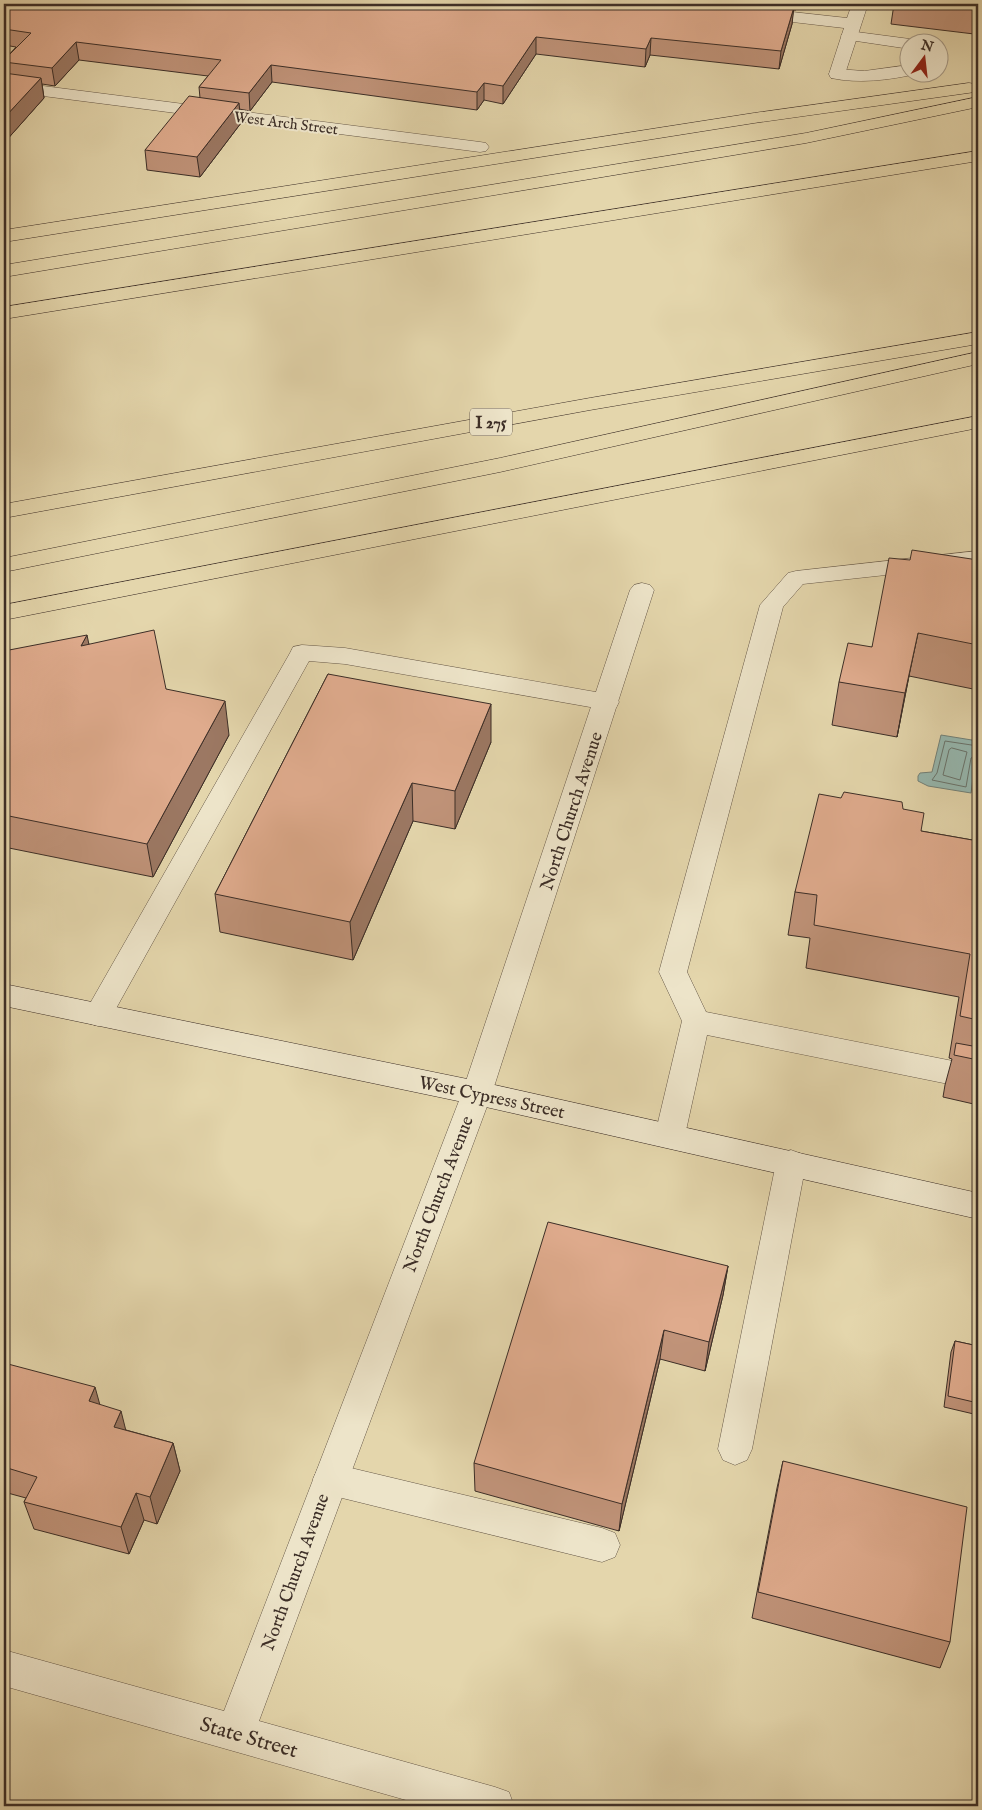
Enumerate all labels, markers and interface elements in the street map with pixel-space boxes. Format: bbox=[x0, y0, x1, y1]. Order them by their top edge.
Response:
north arrow bbox=[900, 32, 950, 82]
text: N bbox=[918, 36, 935, 57]
street label: West Arch Street bbox=[233, 108, 339, 139]
road number: I 275 bbox=[470, 408, 512, 436]
street label: North Church Avenue bbox=[536, 729, 609, 894]
street label: West Cypress Street bbox=[417, 1072, 567, 1125]
street label: North Church Avenue bbox=[399, 1113, 480, 1276]
street label: North Church Avenue bbox=[257, 1491, 336, 1654]
street label: State Street bbox=[196, 1712, 301, 1765]

